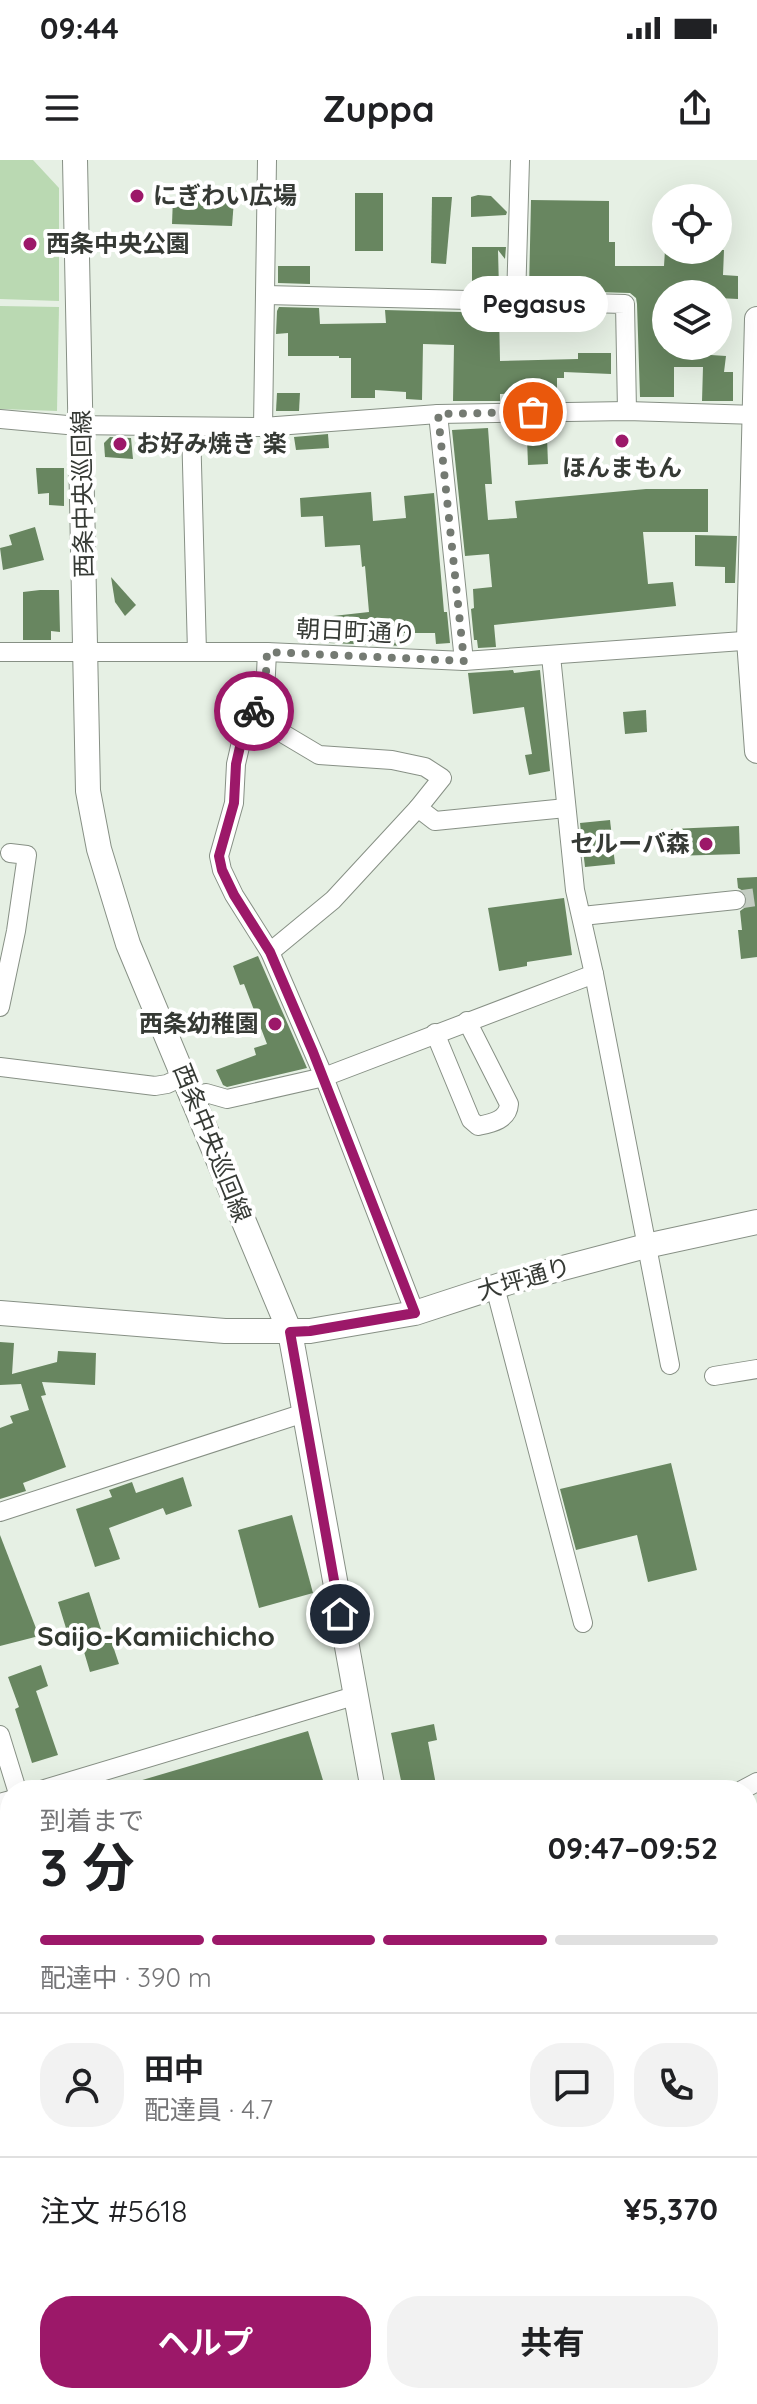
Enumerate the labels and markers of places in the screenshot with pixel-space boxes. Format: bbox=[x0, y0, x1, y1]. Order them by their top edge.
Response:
place label: にぎわい広場 bbox=[153, 180, 297, 210]
marker: にぎわい広場 bbox=[128, 187, 146, 205]
place label: 西条中央公園 bbox=[46, 228, 190, 258]
marker: 西条中央公園 bbox=[21, 235, 39, 253]
callout: Pegasus bbox=[459, 276, 607, 332]
pin bbox=[499, 378, 567, 446]
place label: お好み焼き 楽 bbox=[136, 428, 287, 458]
marker: ほんまもん bbox=[613, 432, 631, 450]
marker: お好み焼き 楽 bbox=[111, 435, 129, 453]
place label: ほんまもん bbox=[562, 452, 682, 482]
place label: セルーバ森 bbox=[570, 828, 690, 858]
marker: セルーバ森 bbox=[697, 835, 715, 853]
place label: 西条幼稚園 bbox=[139, 1008, 259, 1038]
marker: 西条幼稚園 bbox=[266, 1015, 284, 1033]
pin bbox=[306, 1580, 374, 1648]

